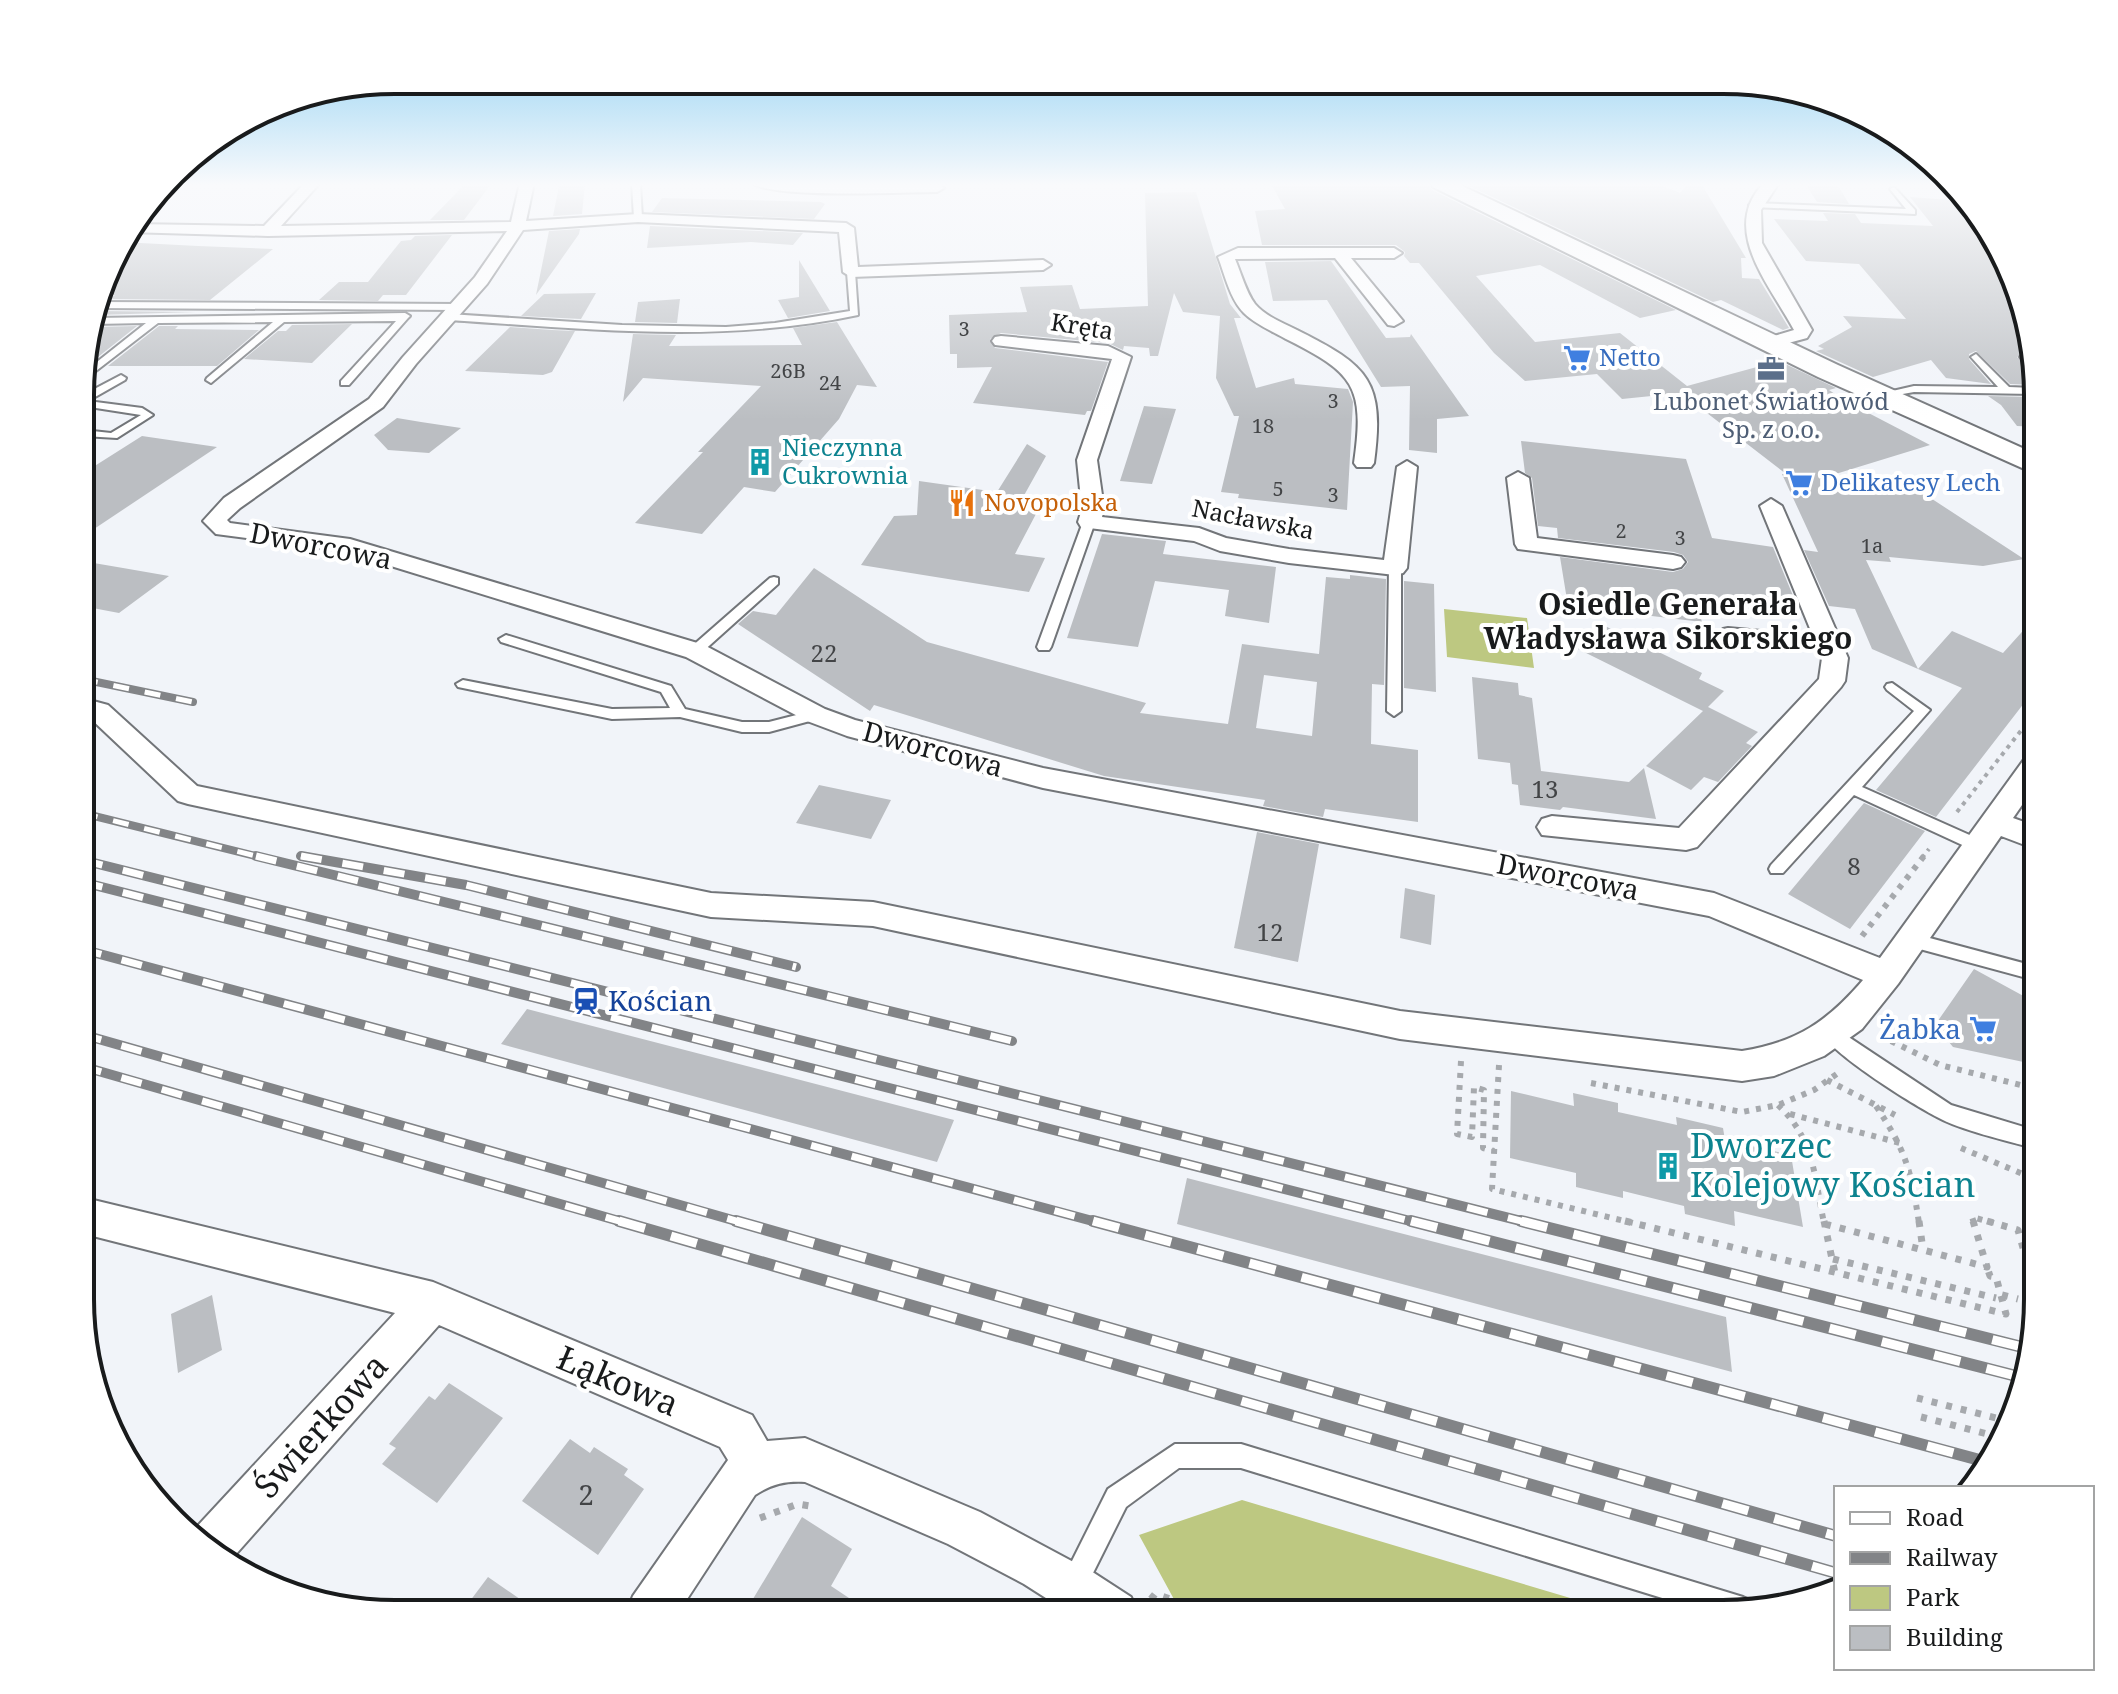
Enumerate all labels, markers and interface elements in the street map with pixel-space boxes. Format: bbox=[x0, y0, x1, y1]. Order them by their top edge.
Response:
street label: Kręta bbox=[1049, 304, 1116, 347]
house number: 3 bbox=[958, 315, 970, 342]
place label: Netto bbox=[1599, 340, 1661, 373]
supermarket icon: Netto bbox=[1562, 343, 1592, 373]
office icon: Lubonet Światłowód Sp. z o.o. bbox=[1756, 354, 1786, 384]
house number: 26B bbox=[770, 357, 806, 384]
house number: 24 bbox=[819, 369, 841, 396]
place label: Lubonet Światłowód Sp. z o.o. bbox=[1653, 384, 1889, 445]
house number: 3 bbox=[1327, 387, 1339, 414]
house number: 18 bbox=[1252, 412, 1274, 439]
place label: Nieczynna Cukrownia bbox=[782, 430, 909, 491]
building icon: Nieczynna Cukrownia bbox=[745, 447, 775, 477]
place label: Delikatesy Lech bbox=[1821, 465, 2001, 498]
supermarket icon: Delikatesy Lech bbox=[1784, 468, 1814, 498]
house number: 5 bbox=[1272, 475, 1284, 502]
house number: 3 bbox=[1327, 481, 1339, 508]
place label: Novopolska bbox=[984, 485, 1118, 518]
restaurant icon: Novopolska bbox=[947, 488, 977, 518]
street label: Nacławska bbox=[1189, 491, 1317, 547]
street label: Dworcowa bbox=[247, 513, 395, 577]
house number: 2 bbox=[1615, 517, 1627, 544]
house number: 3 bbox=[1674, 524, 1686, 551]
house number: 1a bbox=[1861, 532, 1883, 559]
district label: Osiedle Generała Władysława Sikorskiego bbox=[1484, 583, 1852, 658]
house number: 22 bbox=[811, 636, 837, 669]
street label: Dworcowa bbox=[859, 711, 1008, 785]
house number: 13 bbox=[1532, 772, 1558, 805]
street label: Dworcowa bbox=[1494, 844, 1642, 908]
house number: 8 bbox=[1847, 849, 1861, 882]
house number: 12 bbox=[1257, 915, 1283, 948]
place label: Kościan bbox=[608, 981, 712, 1019]
station icon: Kościan bbox=[571, 986, 601, 1016]
place label: Żabka bbox=[1879, 1009, 1961, 1047]
supermarket icon: Żabka bbox=[1968, 1014, 1998, 1044]
place label: Dworzec Kolejowy Kościan bbox=[1690, 1122, 1975, 1207]
building icon: Dworzec Kolejowy Kościan bbox=[1653, 1151, 1683, 1181]
street label: Łąkowa bbox=[551, 1334, 686, 1426]
street label: Świerkowa bbox=[243, 1343, 398, 1508]
house number: 2 bbox=[578, 1475, 594, 1513]
legend bbox=[1834, 1486, 2094, 1670]
text: Road bbox=[1906, 1500, 1964, 1533]
text: Railway bbox=[1906, 1540, 1998, 1573]
text: Park bbox=[1906, 1580, 1960, 1613]
text: Building bbox=[1906, 1620, 2003, 1653]

